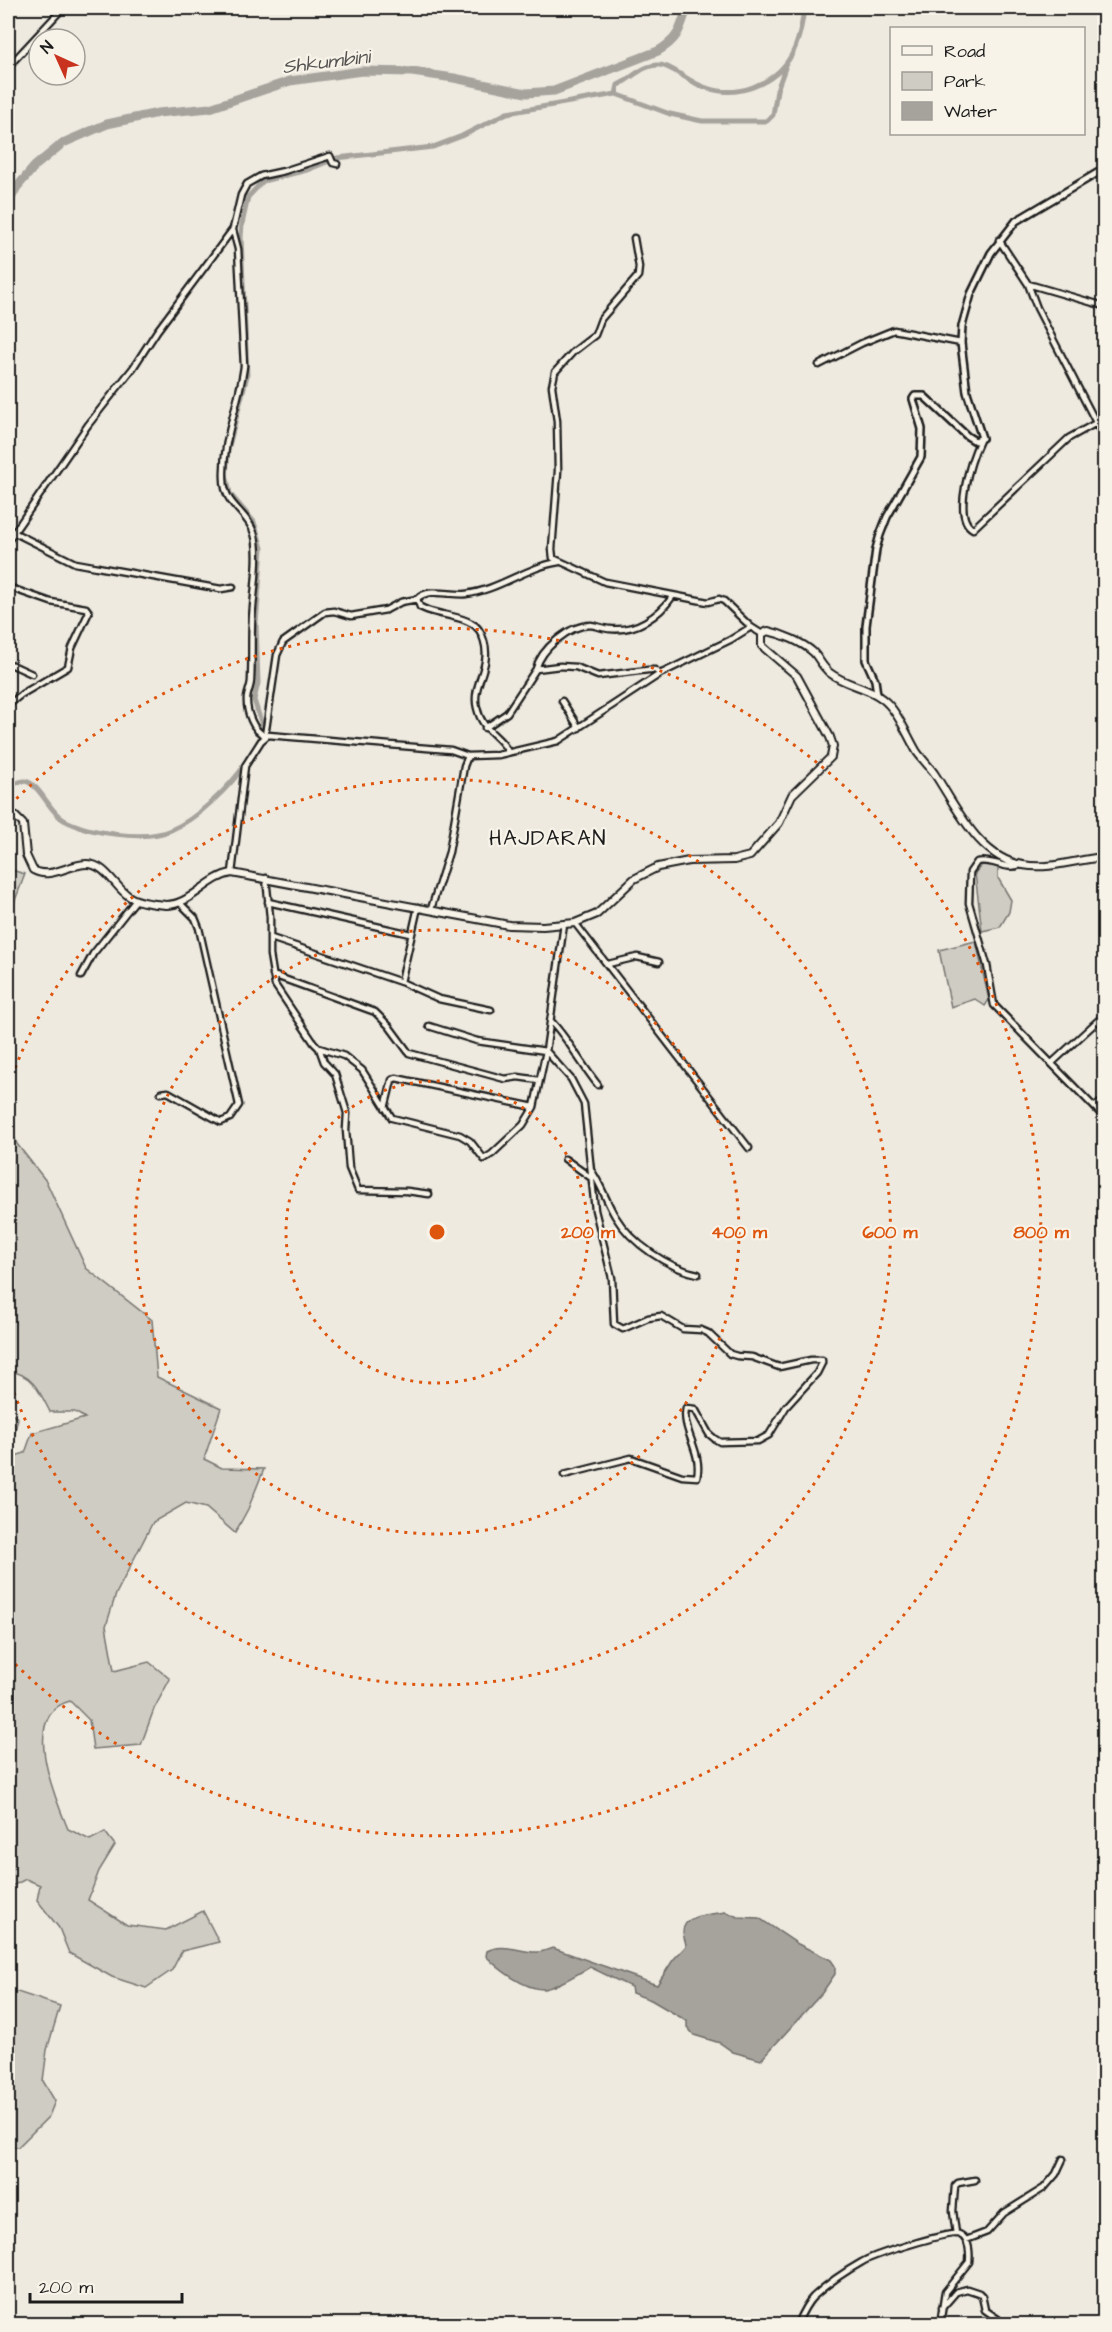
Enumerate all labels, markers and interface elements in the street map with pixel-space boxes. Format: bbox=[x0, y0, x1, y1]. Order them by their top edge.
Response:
north arrow bbox=[27, 27, 87, 87]
legend bbox=[890, 27, 1085, 135]
text: N bbox=[36, 36, 58, 58]
text: Road bbox=[944, 39, 985, 64]
water label: Shkumbini bbox=[281, 42, 374, 81]
text: Park bbox=[944, 69, 986, 94]
text: Water bbox=[944, 99, 997, 124]
district label: HAJDARAN bbox=[489, 824, 607, 853]
text: 200 m bbox=[560, 1220, 616, 1245]
text: 400 m bbox=[711, 1220, 768, 1245]
text: 600 m bbox=[862, 1220, 919, 1245]
text: 800 m bbox=[1013, 1220, 1070, 1245]
centre of rings bbox=[427, 1222, 447, 1242]
scale bar bbox=[30, 2266, 182, 2304]
text: 200 m bbox=[39, 2275, 93, 2300]

